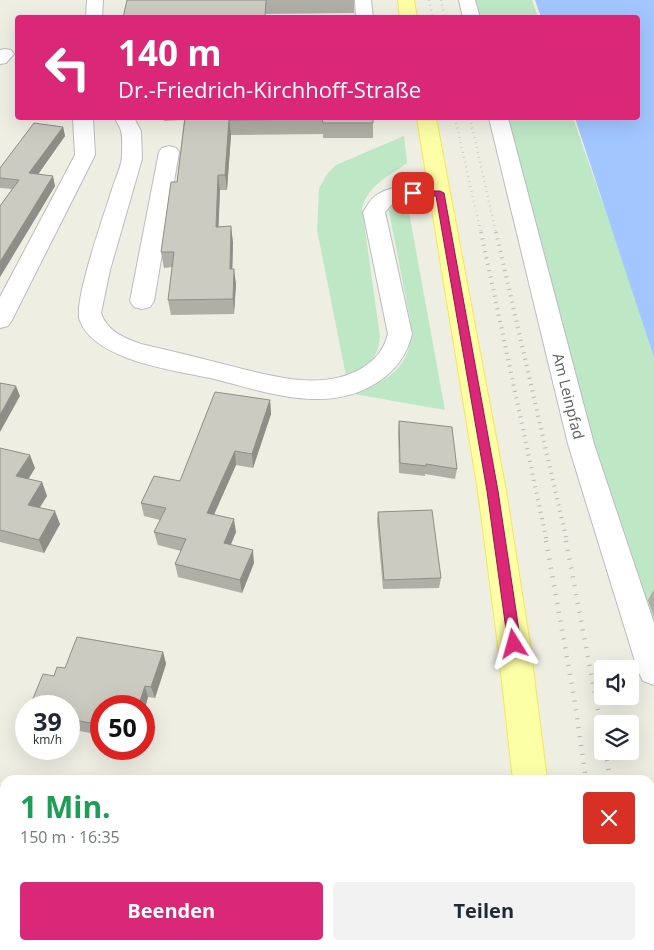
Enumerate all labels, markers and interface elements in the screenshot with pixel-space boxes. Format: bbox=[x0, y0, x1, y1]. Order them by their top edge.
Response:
text: 140 m bbox=[118, 29, 222, 76]
icon: left bbox=[35, 35, 100, 100]
text: Dr.-Friedrich-Kirchhoff-Straße bbox=[118, 74, 421, 104]
pin bbox=[392, 172, 434, 214]
icon: arrive bbox=[399, 179, 427, 207]
street label: Am Leinpfad bbox=[549, 351, 589, 441]
position arrow bbox=[487, 617, 539, 669]
map controls bbox=[594, 660, 639, 760]
button: sound bbox=[594, 660, 639, 705]
speed limit sign: 50 bbox=[90, 695, 155, 760]
text: 39 bbox=[33, 704, 62, 738]
button: layers bbox=[594, 715, 639, 760]
text: km/h bbox=[33, 731, 62, 748]
text: 1 Min. bbox=[20, 786, 111, 827]
button: close bbox=[583, 792, 635, 844]
text: 150 m · 16:35 bbox=[20, 826, 120, 848]
button: Beenden bbox=[20, 882, 323, 940]
button: Teilen bbox=[333, 882, 635, 940]

